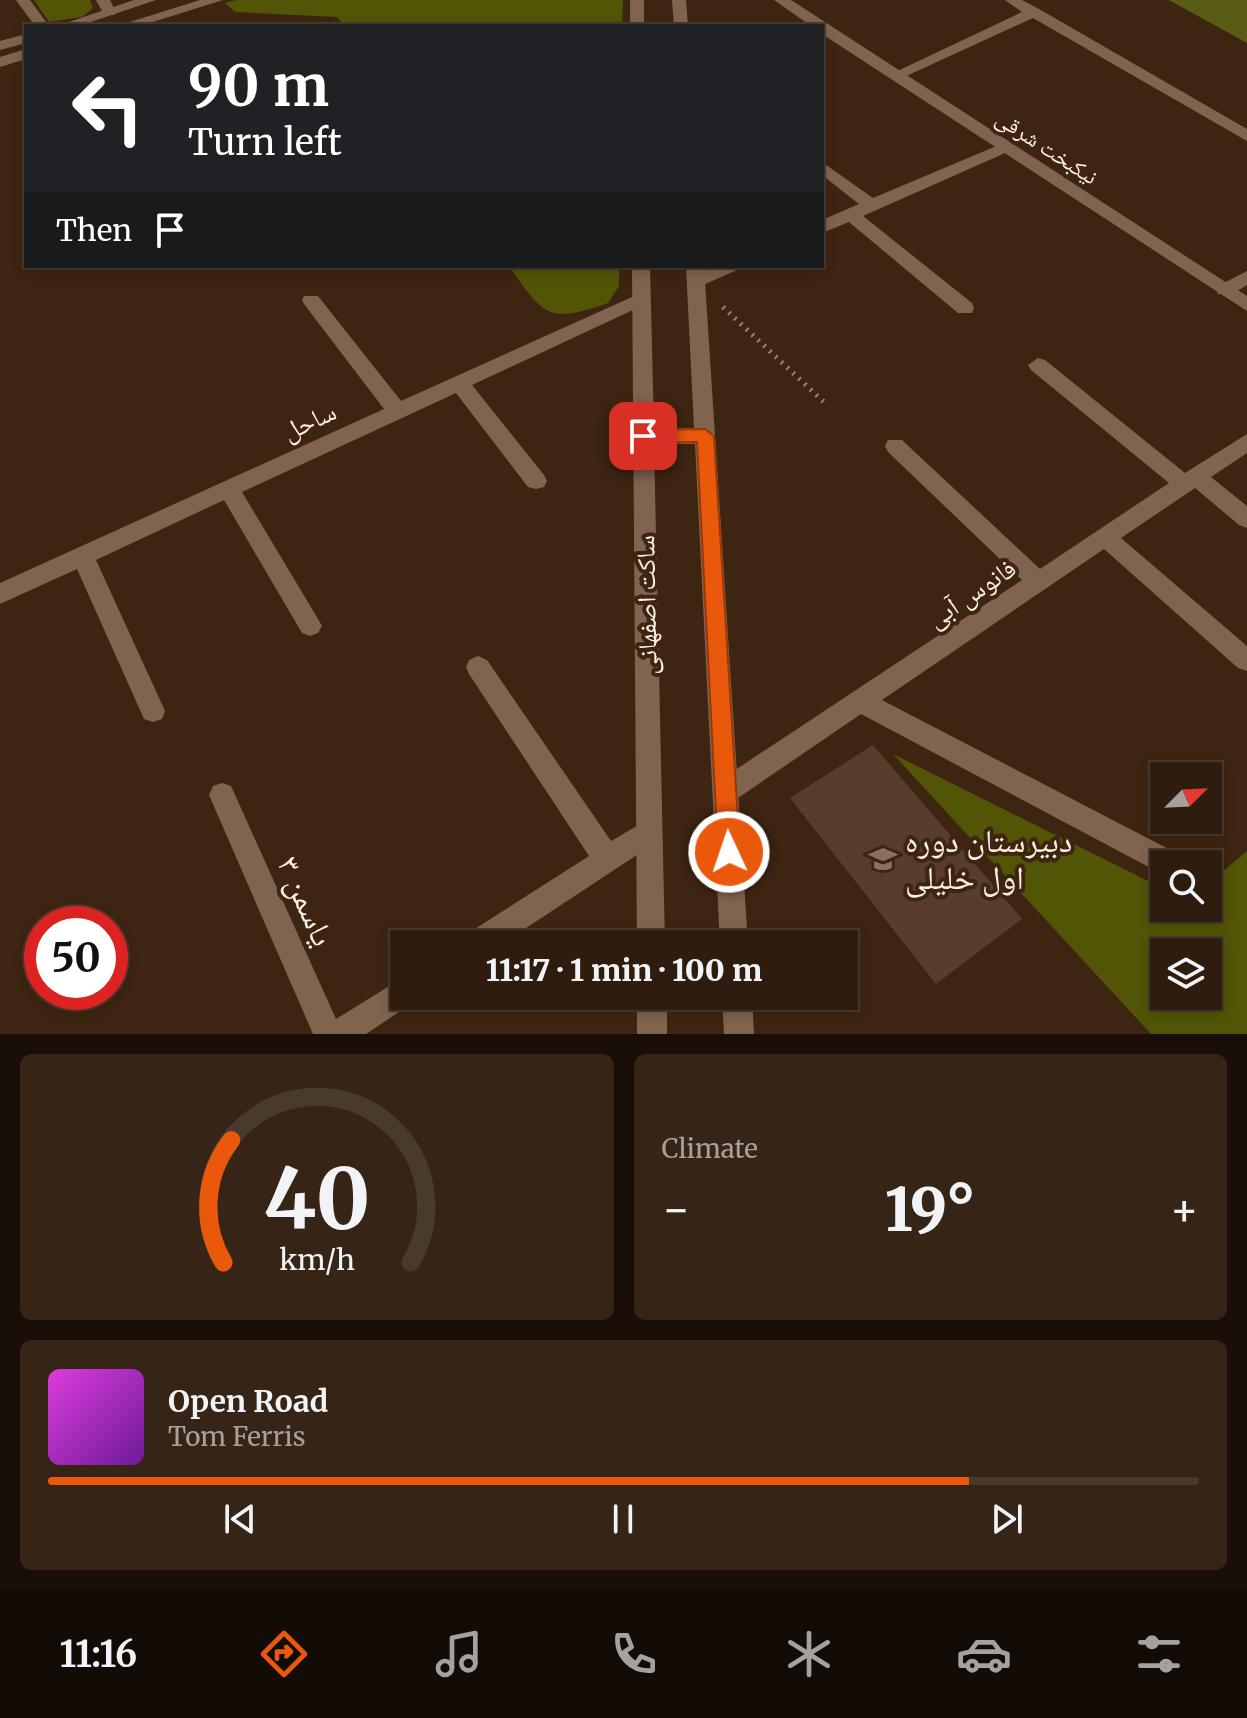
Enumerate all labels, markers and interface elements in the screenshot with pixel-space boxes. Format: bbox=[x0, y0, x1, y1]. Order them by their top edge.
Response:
text: 90 m bbox=[188, 51, 329, 121]
icon: left bbox=[56, 56, 160, 160]
street label: نیکبخت شرقی bbox=[991, 104, 1103, 190]
text: Turn left bbox=[188, 120, 342, 165]
icon: arrive bbox=[148, 208, 192, 252]
text: Then bbox=[56, 211, 132, 249]
street label: ساحل bbox=[277, 394, 341, 448]
pin bbox=[609, 402, 677, 470]
icon: arrive bbox=[621, 414, 665, 458]
street label: ساکت اصفهانی bbox=[628, 535, 664, 675]
street label: فانوس آبی bbox=[920, 551, 1022, 635]
north arrow bbox=[1150, 762, 1222, 834]
map controls bbox=[1150, 762, 1222, 1010]
position arrow bbox=[687, 810, 771, 894]
place label: دبیرستان دوره اول خلیلی bbox=[905, 821, 1072, 898]
school or university icon: دبیرستان دوره اول خلیلی bbox=[868, 844, 898, 874]
street label: یاسمن ۳ bbox=[269, 850, 343, 952]
button: search bbox=[1150, 850, 1222, 922]
speed limit sign: 50 bbox=[24, 906, 128, 1010]
button: layers bbox=[1150, 938, 1222, 1010]
text: 11:17 · 1 min · 100 m bbox=[486, 951, 762, 989]
text: Climate bbox=[662, 1132, 758, 1165]
text: 40 bbox=[263, 1147, 370, 1252]
text: 19° bbox=[885, 1172, 976, 1247]
text: − bbox=[662, 1182, 691, 1237]
text: + bbox=[1170, 1182, 1199, 1237]
text: km/h bbox=[279, 1242, 355, 1278]
text: Open Road bbox=[168, 1382, 328, 1420]
text: Tom Ferris bbox=[168, 1420, 306, 1453]
icon: previous bbox=[218, 1497, 262, 1541]
icon: pause bbox=[601, 1497, 645, 1541]
icon: next bbox=[985, 1497, 1029, 1541]
icon: directions bbox=[256, 1626, 312, 1682]
icon: music bbox=[431, 1626, 487, 1682]
icon: phone bbox=[606, 1626, 662, 1682]
icon: climate bbox=[781, 1626, 837, 1682]
icon: car bbox=[956, 1626, 1012, 1682]
icon: filters bbox=[1131, 1626, 1187, 1682]
text: 11:16 bbox=[60, 1632, 137, 1677]

